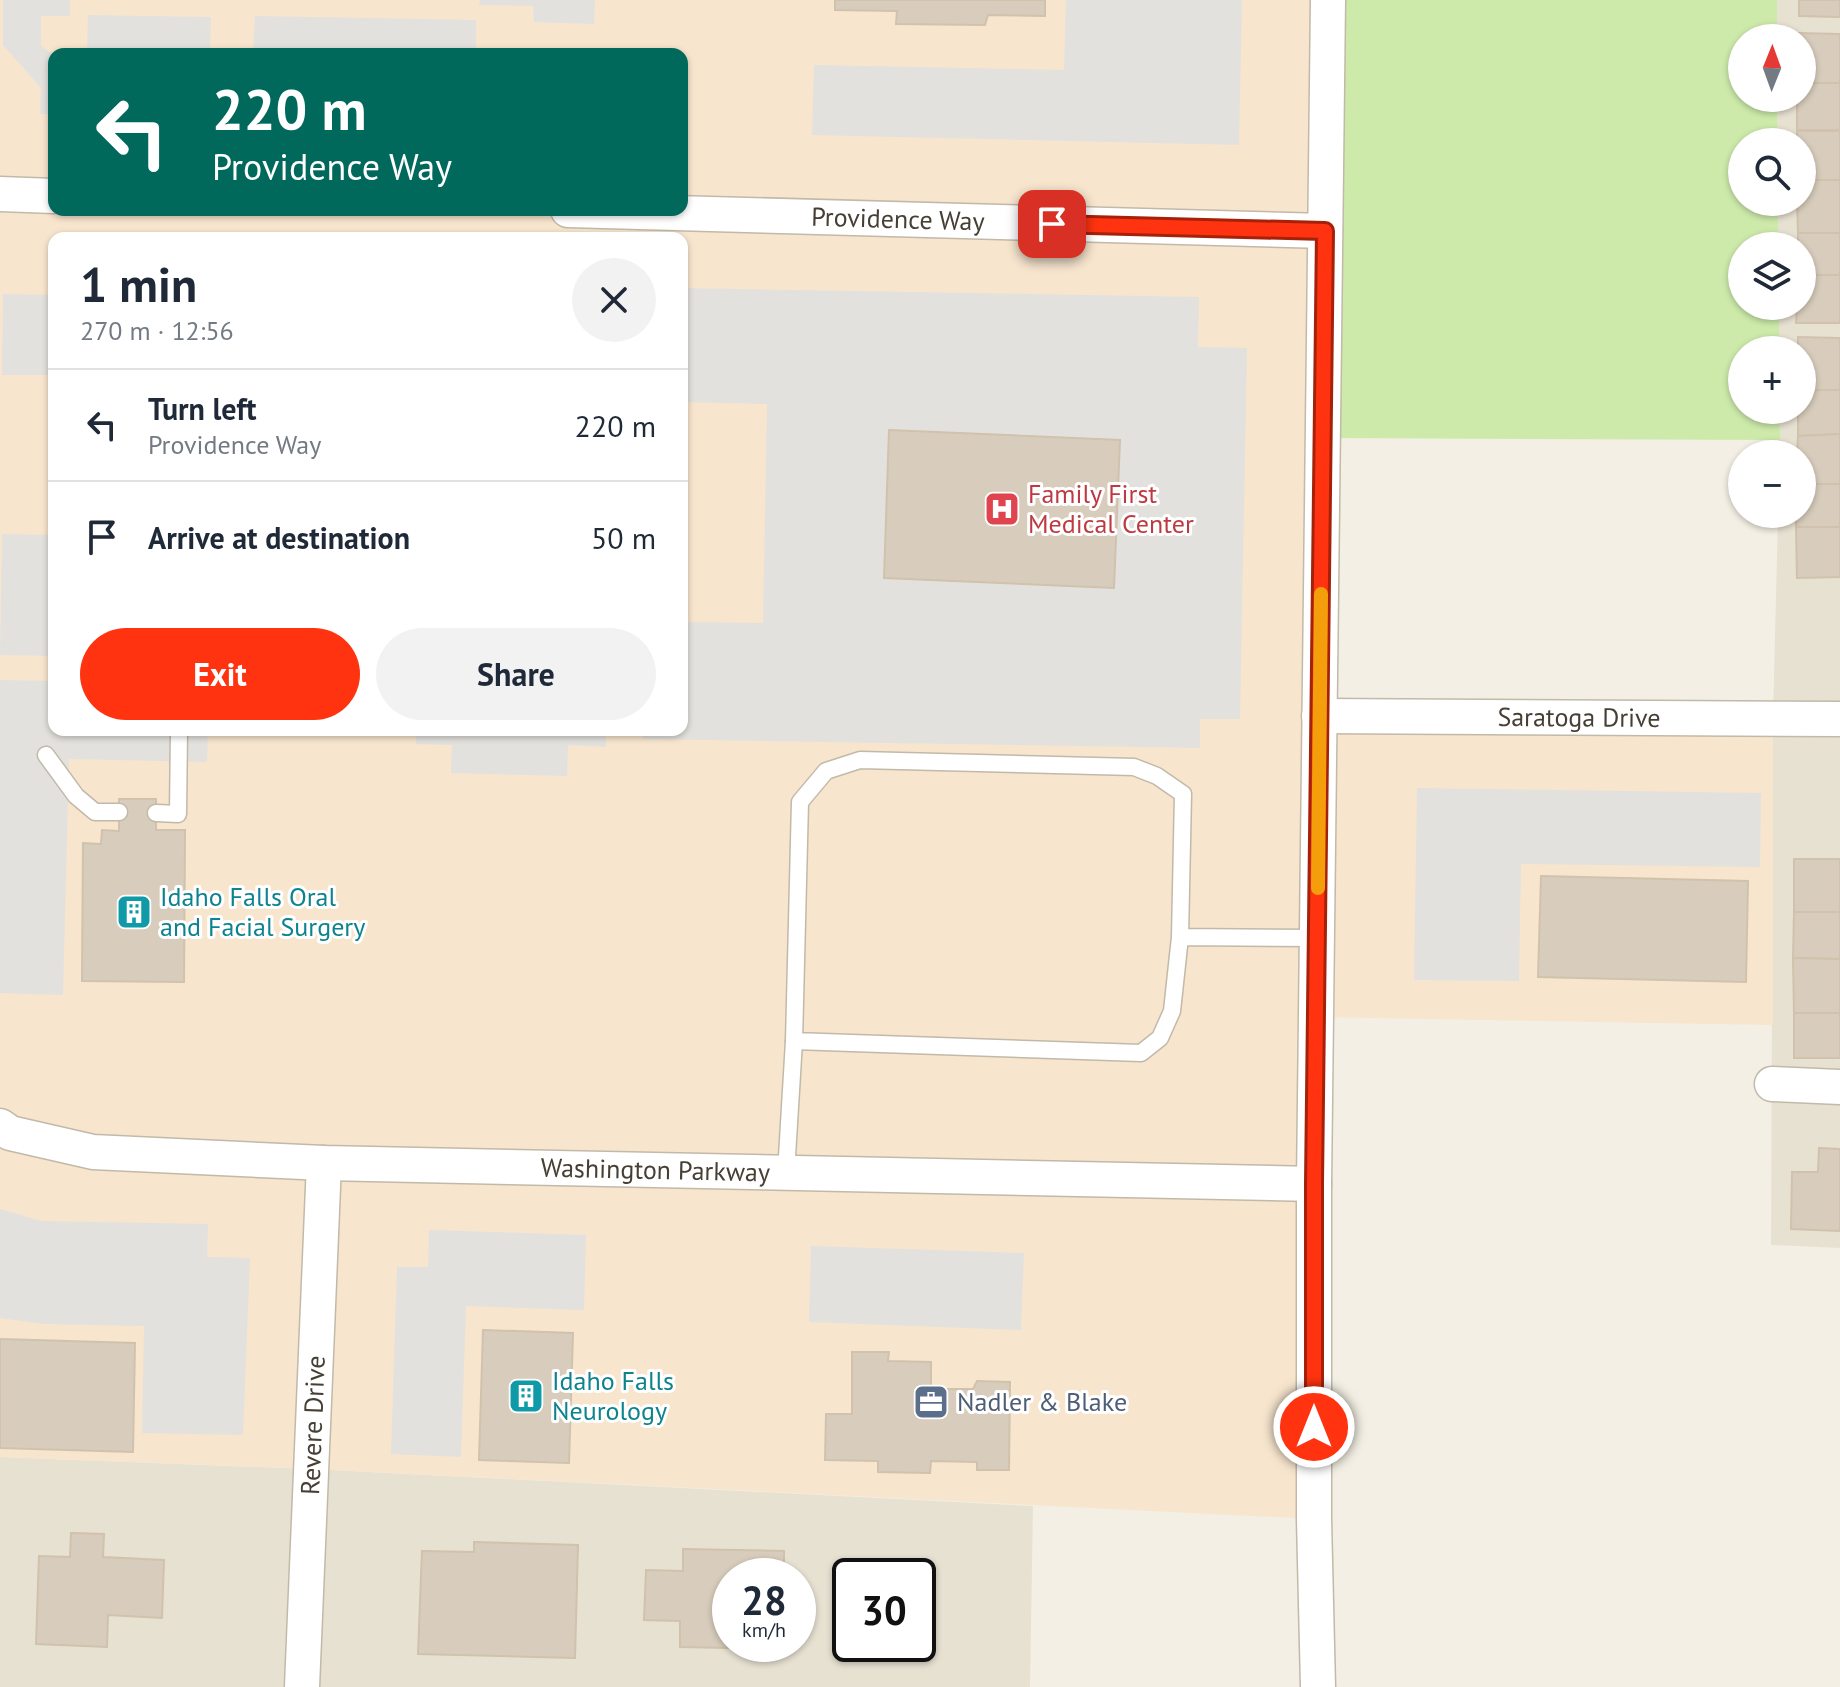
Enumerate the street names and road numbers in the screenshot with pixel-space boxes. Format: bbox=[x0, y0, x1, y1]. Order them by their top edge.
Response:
street label: Providence Way bbox=[811, 200, 985, 238]
street label: Saratoga Drive bbox=[1497, 700, 1661, 734]
street label: Washington Parkway bbox=[540, 1151, 770, 1188]
street label: Revere Drive bbox=[293, 1355, 332, 1496]

